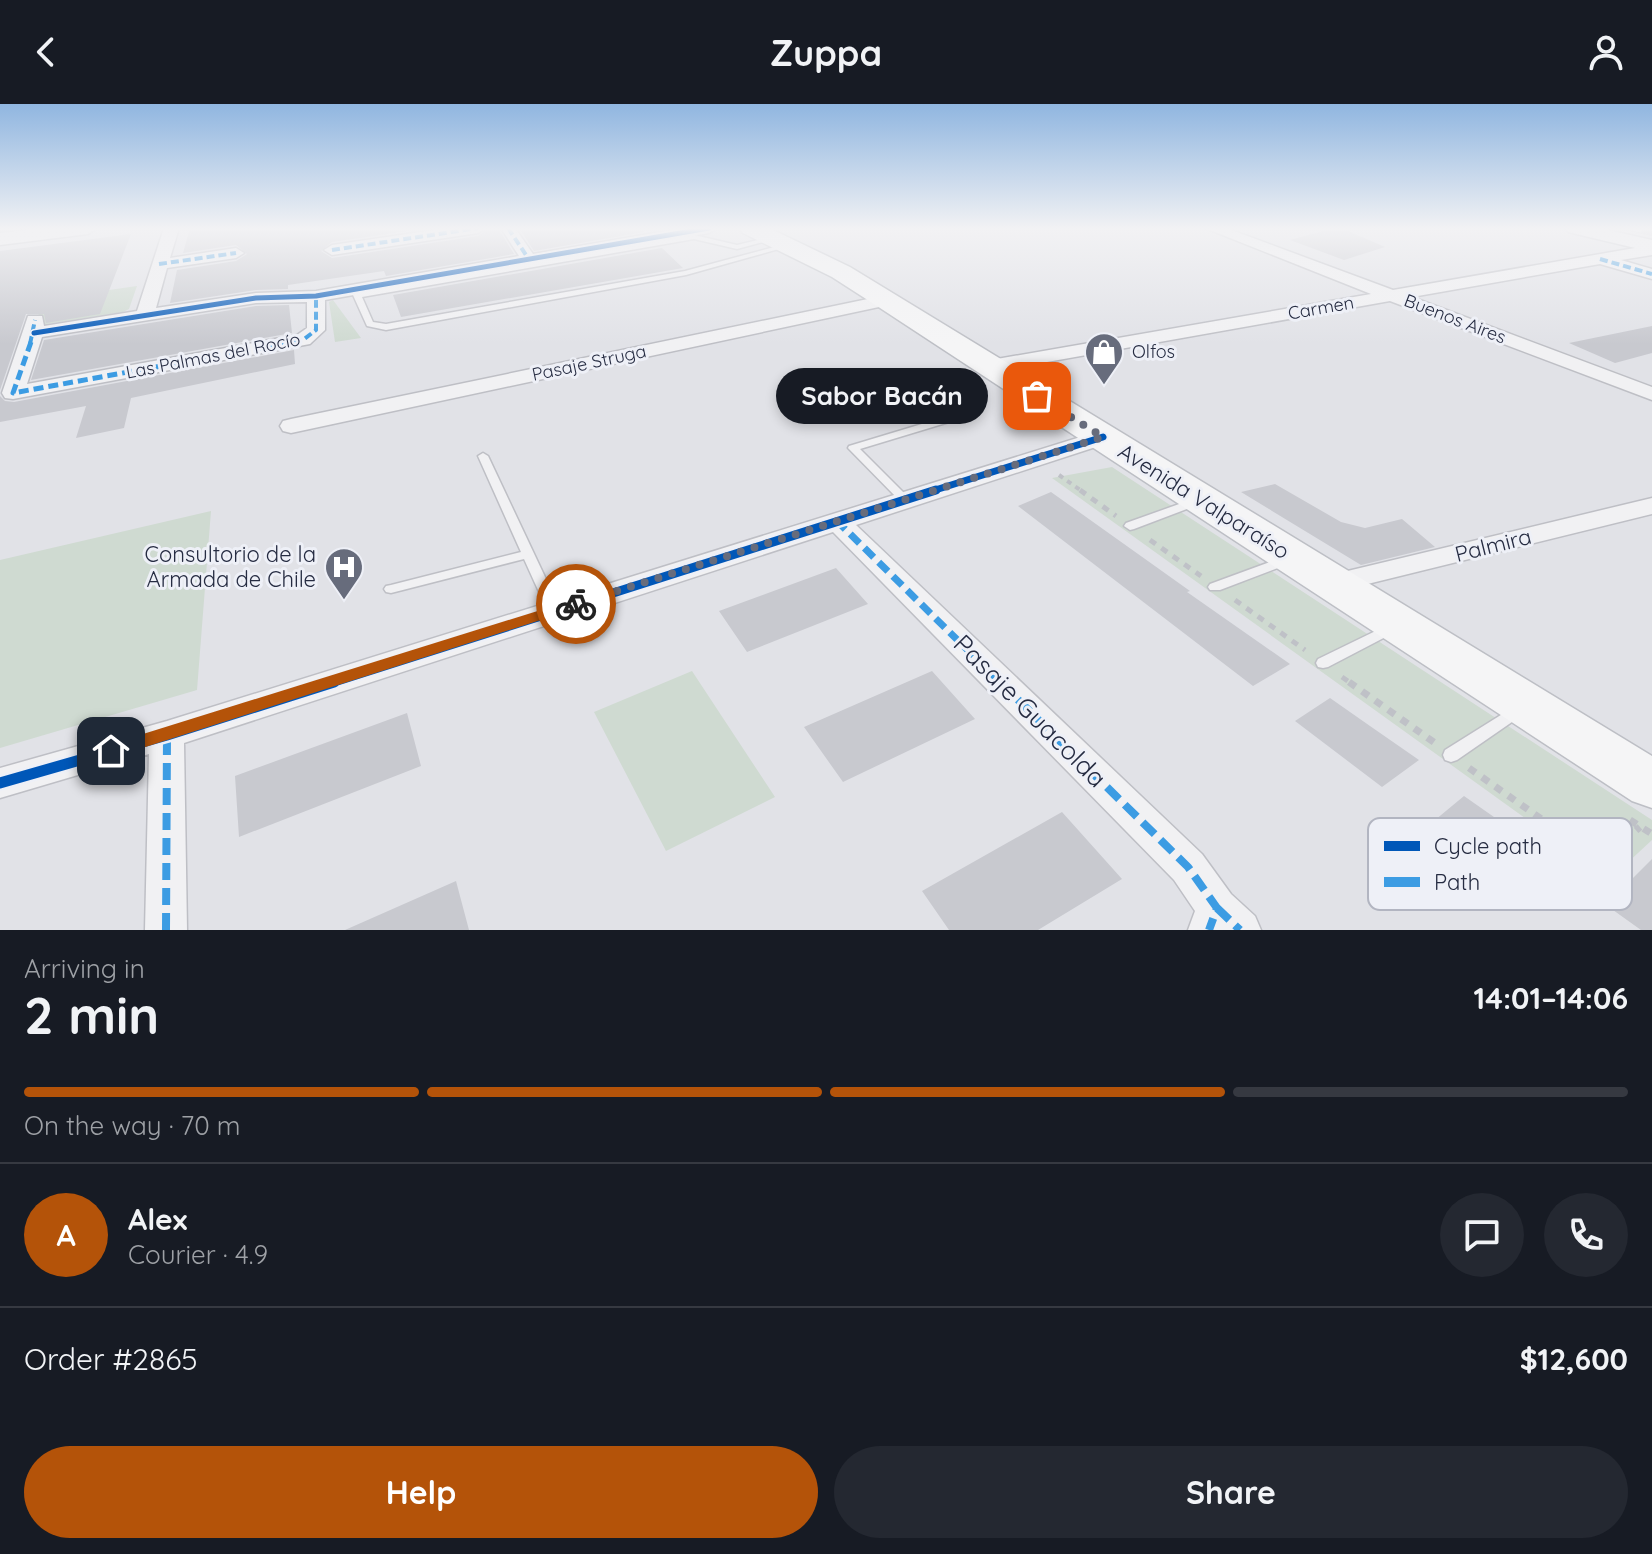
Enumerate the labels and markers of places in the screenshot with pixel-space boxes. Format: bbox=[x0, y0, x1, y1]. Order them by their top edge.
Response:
shop icon: Olfos bbox=[1083, 331, 1125, 386]
place label: Olfos bbox=[1132, 340, 1175, 363]
pin bbox=[1003, 362, 1071, 430]
callout: Sabor Bacán bbox=[777, 368, 989, 424]
place label: Consultorio de la Armada de Chile bbox=[145, 540, 316, 593]
hospital icon: Consultorio de la Armada de Chile bbox=[323, 546, 365, 601]
pin bbox=[77, 717, 145, 785]

